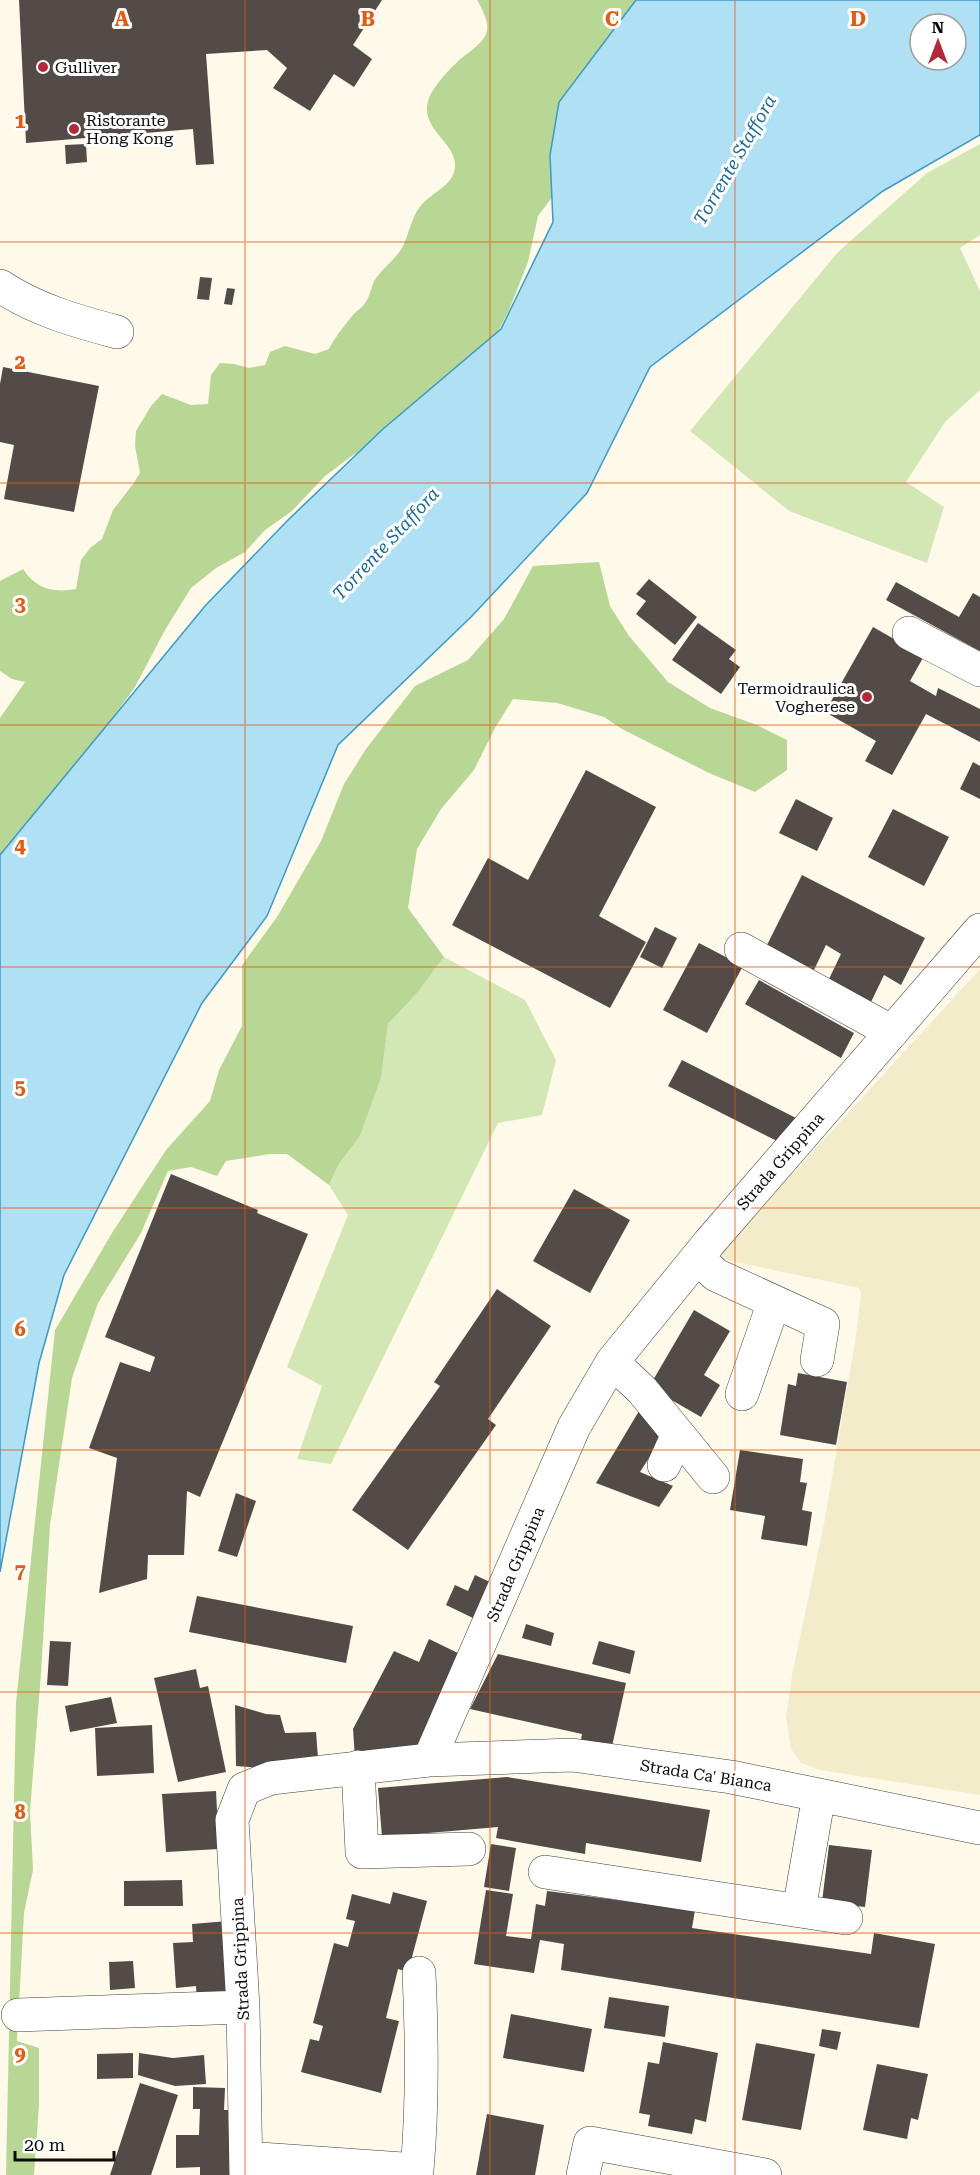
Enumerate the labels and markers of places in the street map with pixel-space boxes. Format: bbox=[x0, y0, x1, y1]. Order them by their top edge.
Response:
place label: Gulliver bbox=[55, 58, 118, 77]
marker: Gulliver bbox=[36, 60, 50, 74]
place label: Ristorante Hong Kong bbox=[86, 111, 174, 148]
marker: Ristorante Hong Kong bbox=[67, 122, 81, 136]
place label: Termoidraulica Vogherese bbox=[738, 679, 855, 716]
marker: Termoidraulica Vogherese bbox=[860, 690, 874, 704]

